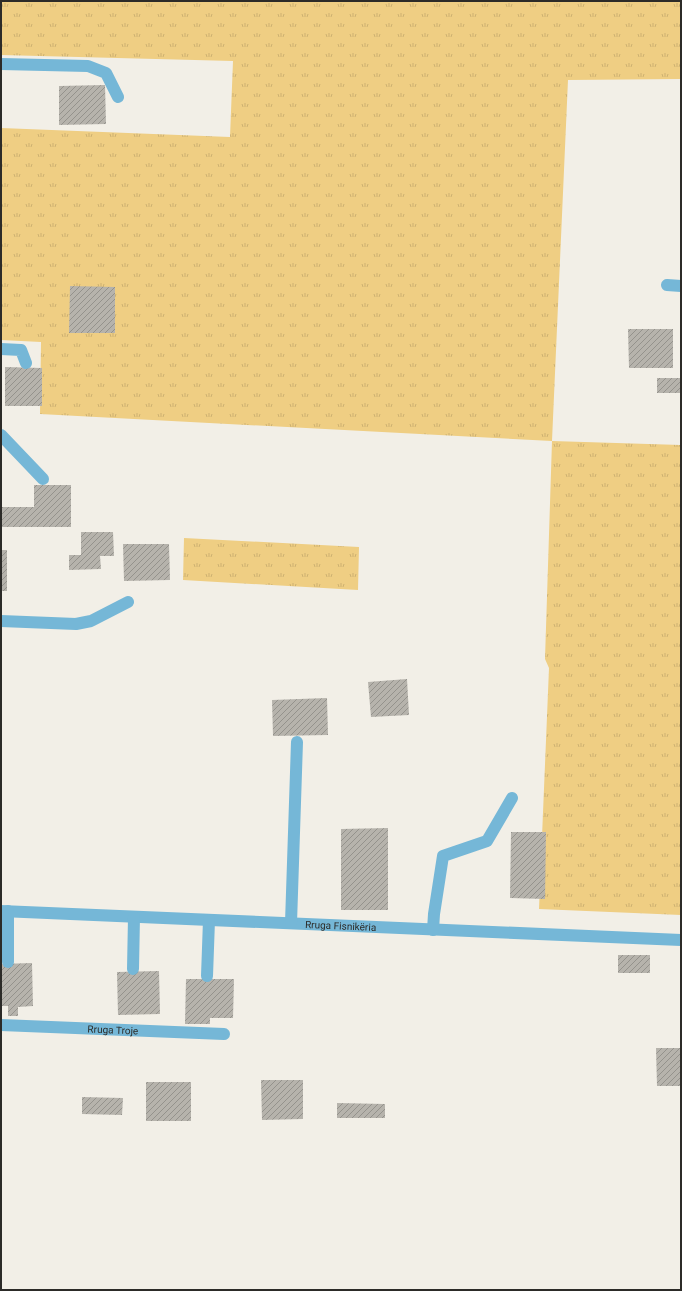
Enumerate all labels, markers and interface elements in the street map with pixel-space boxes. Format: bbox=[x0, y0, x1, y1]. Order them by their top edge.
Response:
street label: Rruga Fisnikëria bbox=[305, 918, 377, 933]
street label: Rruga Troje bbox=[87, 1023, 139, 1036]

